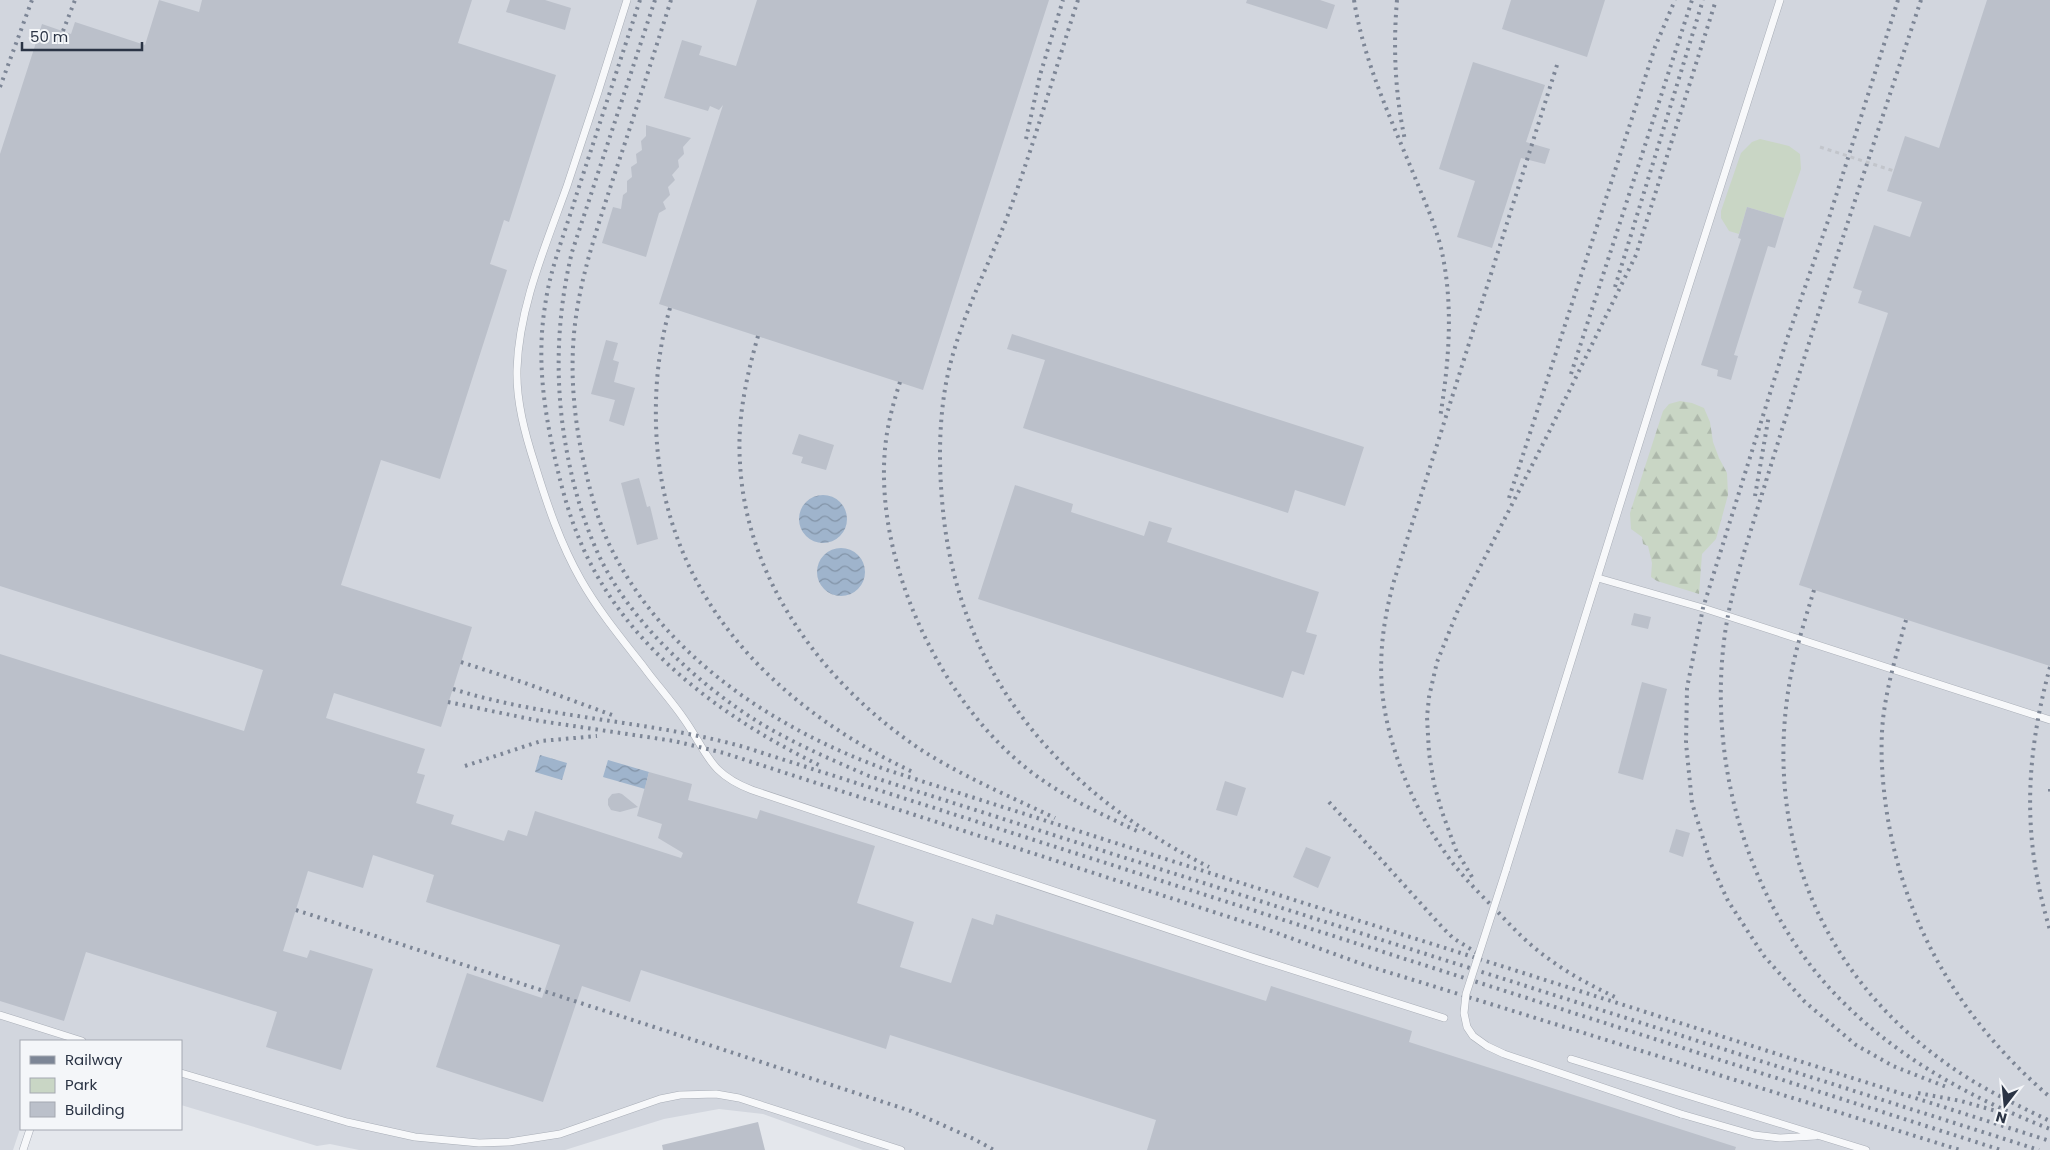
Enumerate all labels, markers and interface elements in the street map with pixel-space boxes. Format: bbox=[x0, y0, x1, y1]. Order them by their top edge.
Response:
scale bar bbox=[22, 20, 142, 52]
text: 50 m bbox=[30, 26, 68, 47]
legend bbox=[20, 1040, 182, 1130]
text: Railway bbox=[65, 1049, 123, 1070]
text: Park bbox=[65, 1074, 97, 1095]
north arrow bbox=[1980, 1080, 2030, 1130]
text: Building bbox=[65, 1099, 125, 1120]
text: N bbox=[1994, 1106, 2009, 1129]

